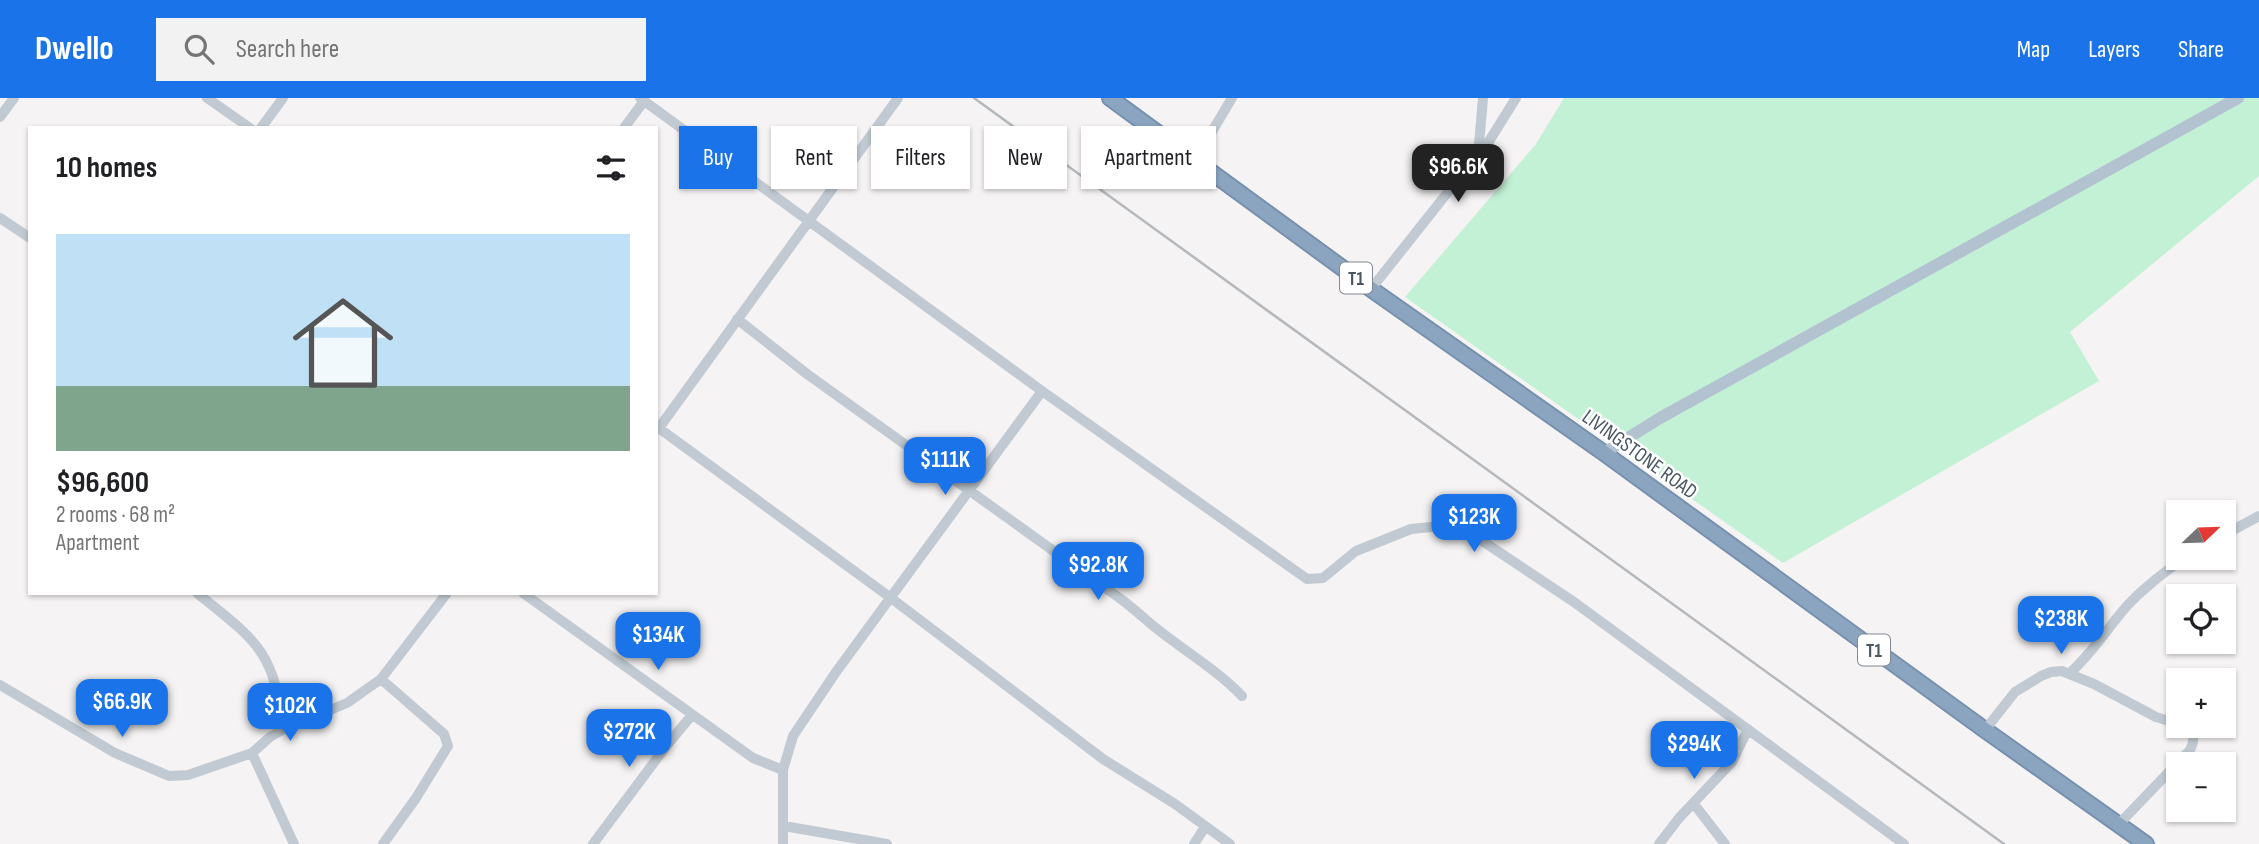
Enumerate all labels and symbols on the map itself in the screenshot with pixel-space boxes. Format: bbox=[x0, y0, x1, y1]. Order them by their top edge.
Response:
pin: $96.6K bbox=[1401, 144, 1515, 204]
road number: T1 bbox=[1340, 262, 1372, 294]
street label: LIVINGSTONE ROAD bbox=[1577, 404, 1702, 505]
pin: $111K bbox=[896, 438, 994, 497]
pin: $123K bbox=[1425, 494, 1523, 554]
north arrow bbox=[2166, 500, 2236, 570]
pin: $92.8K bbox=[1041, 542, 1155, 602]
pin: $238K bbox=[2012, 596, 2110, 656]
pin: $134K bbox=[609, 612, 707, 672]
road number: T1 bbox=[1858, 635, 1890, 666]
pin: $66.9K bbox=[65, 680, 179, 739]
pin: $102K bbox=[241, 684, 339, 743]
pin: $272K bbox=[580, 710, 678, 769]
pin: $294K bbox=[1645, 722, 1743, 781]

